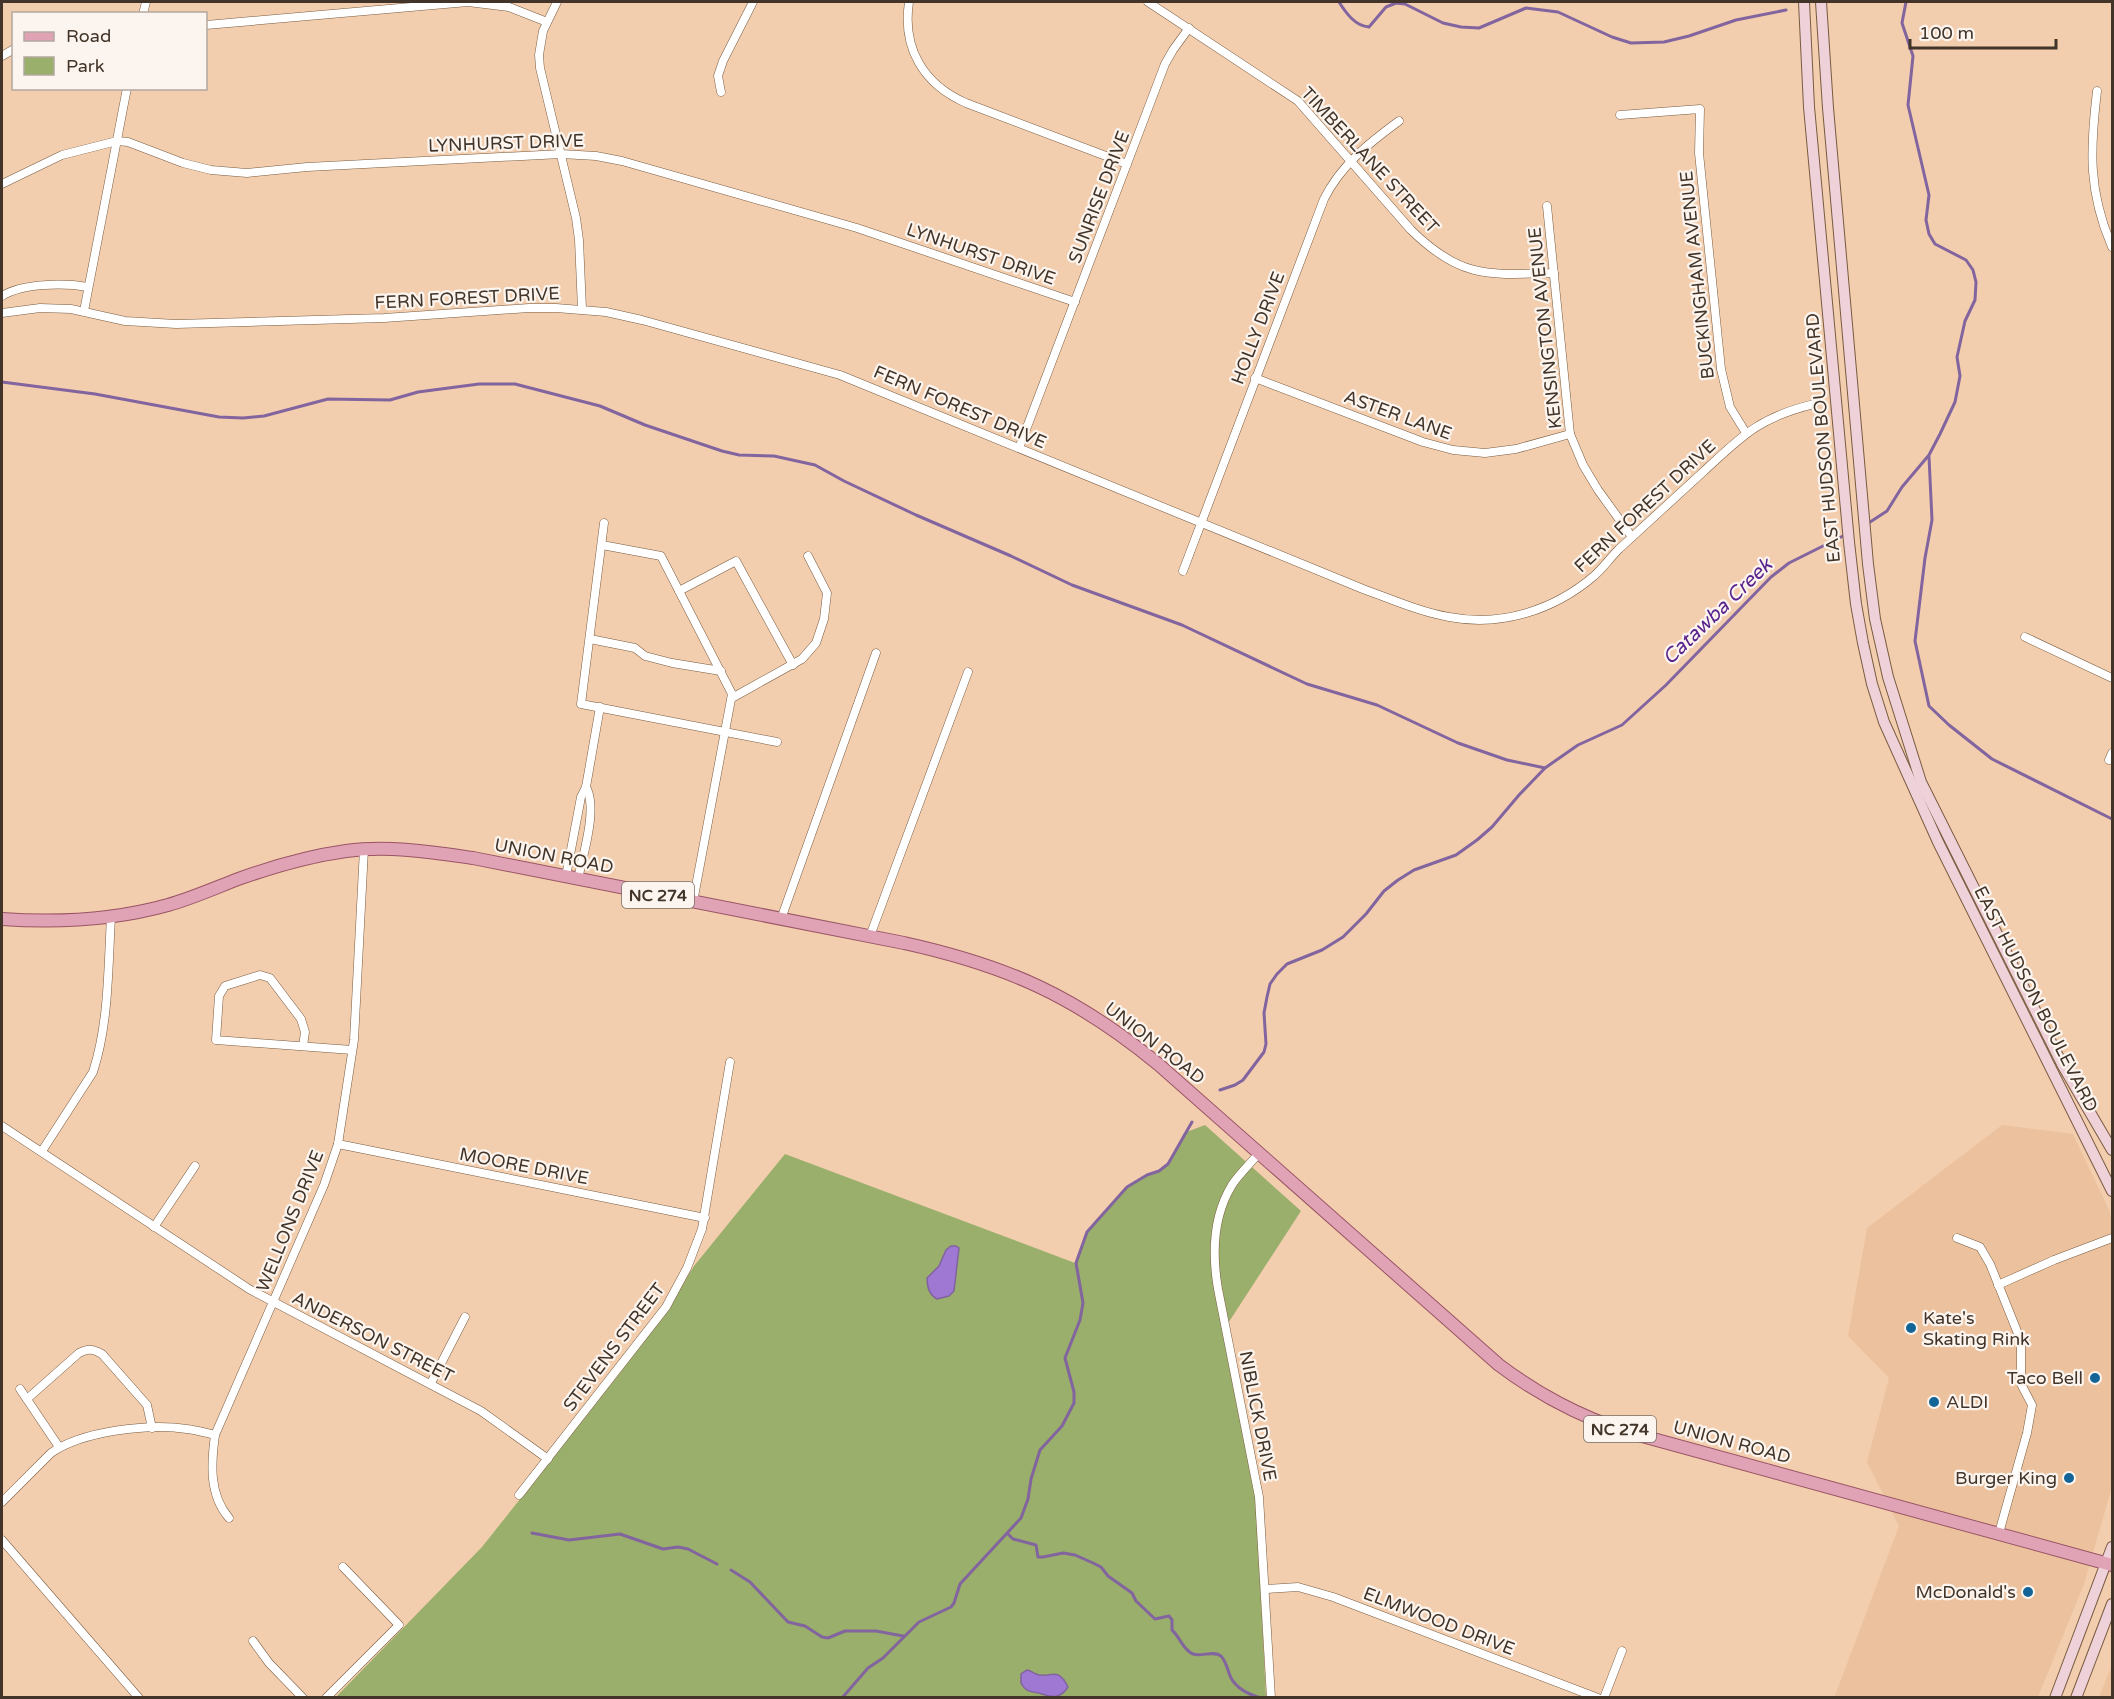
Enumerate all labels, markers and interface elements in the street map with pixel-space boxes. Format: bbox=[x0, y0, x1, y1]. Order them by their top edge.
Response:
legend bbox=[12, 12, 207, 90]
scale bar bbox=[1910, 12, 2056, 50]
text: 100 m bbox=[1919, 22, 1974, 44]
text: Road bbox=[66, 25, 111, 47]
text: Park bbox=[66, 55, 105, 77]
street label: TIMBERLANE STREET bbox=[1296, 82, 1444, 238]
street label: SUNRISE DRIVE bbox=[1064, 128, 1134, 266]
street label: LYNHURST DRIVE bbox=[428, 129, 584, 157]
street label: BUCKINGHAM AVENUE bbox=[1675, 170, 1719, 380]
street label: LYNHURST DRIVE bbox=[904, 218, 1058, 290]
street label: KENSINGTON AVENUE bbox=[1523, 226, 1567, 430]
street label: HOLLY DRIVE bbox=[1226, 269, 1290, 387]
street label: FERN FOREST DRIVE bbox=[374, 282, 560, 314]
street label: EAST HUDSON BOULEVARD bbox=[1801, 312, 1845, 564]
street label: FERN FOREST DRIVE bbox=[870, 361, 1050, 453]
street label: ASTER LANE bbox=[1341, 385, 1455, 445]
street label: FERN FOREST DRIVE bbox=[1570, 435, 1720, 577]
water label: Catawba Creek bbox=[1658, 552, 1779, 670]
street label: UNION ROAD bbox=[492, 834, 616, 878]
road number: NC 274 bbox=[622, 882, 694, 908]
street label: EAST HUDSON BOULEVARD bbox=[1969, 882, 2103, 1116]
street label: UNION ROAD bbox=[1101, 997, 1209, 1089]
street label: MOORE DRIVE bbox=[458, 1143, 590, 1189]
street label: WELLONS DRIVE bbox=[252, 1147, 328, 1295]
street label: STEVENS STREET bbox=[559, 1278, 670, 1416]
street label: ANDERSON STREET bbox=[288, 1287, 458, 1387]
place label: Kate's Skating Rink bbox=[1923, 1307, 2030, 1350]
marker: Kate's Skating Rink bbox=[1904, 1321, 1918, 1335]
street label: NIBLICK DRIVE bbox=[1235, 1349, 1281, 1483]
place label: Taco Bell bbox=[2007, 1367, 2083, 1389]
marker: Taco Bell bbox=[2088, 1371, 2102, 1385]
place label: ALDI bbox=[1946, 1391, 1988, 1413]
marker: ALDI bbox=[1927, 1395, 1941, 1409]
road number: NC 274 bbox=[1584, 1416, 1656, 1442]
street label: UNION ROAD bbox=[1671, 1416, 1793, 1468]
place label: Burger King bbox=[1955, 1467, 2057, 1489]
marker: Burger King bbox=[2062, 1471, 2076, 1485]
place label: McDonald's bbox=[1916, 1581, 2016, 1603]
street label: ELMWOOD DRIVE bbox=[1360, 1582, 1518, 1660]
marker: McDonald's bbox=[2021, 1585, 2035, 1599]

